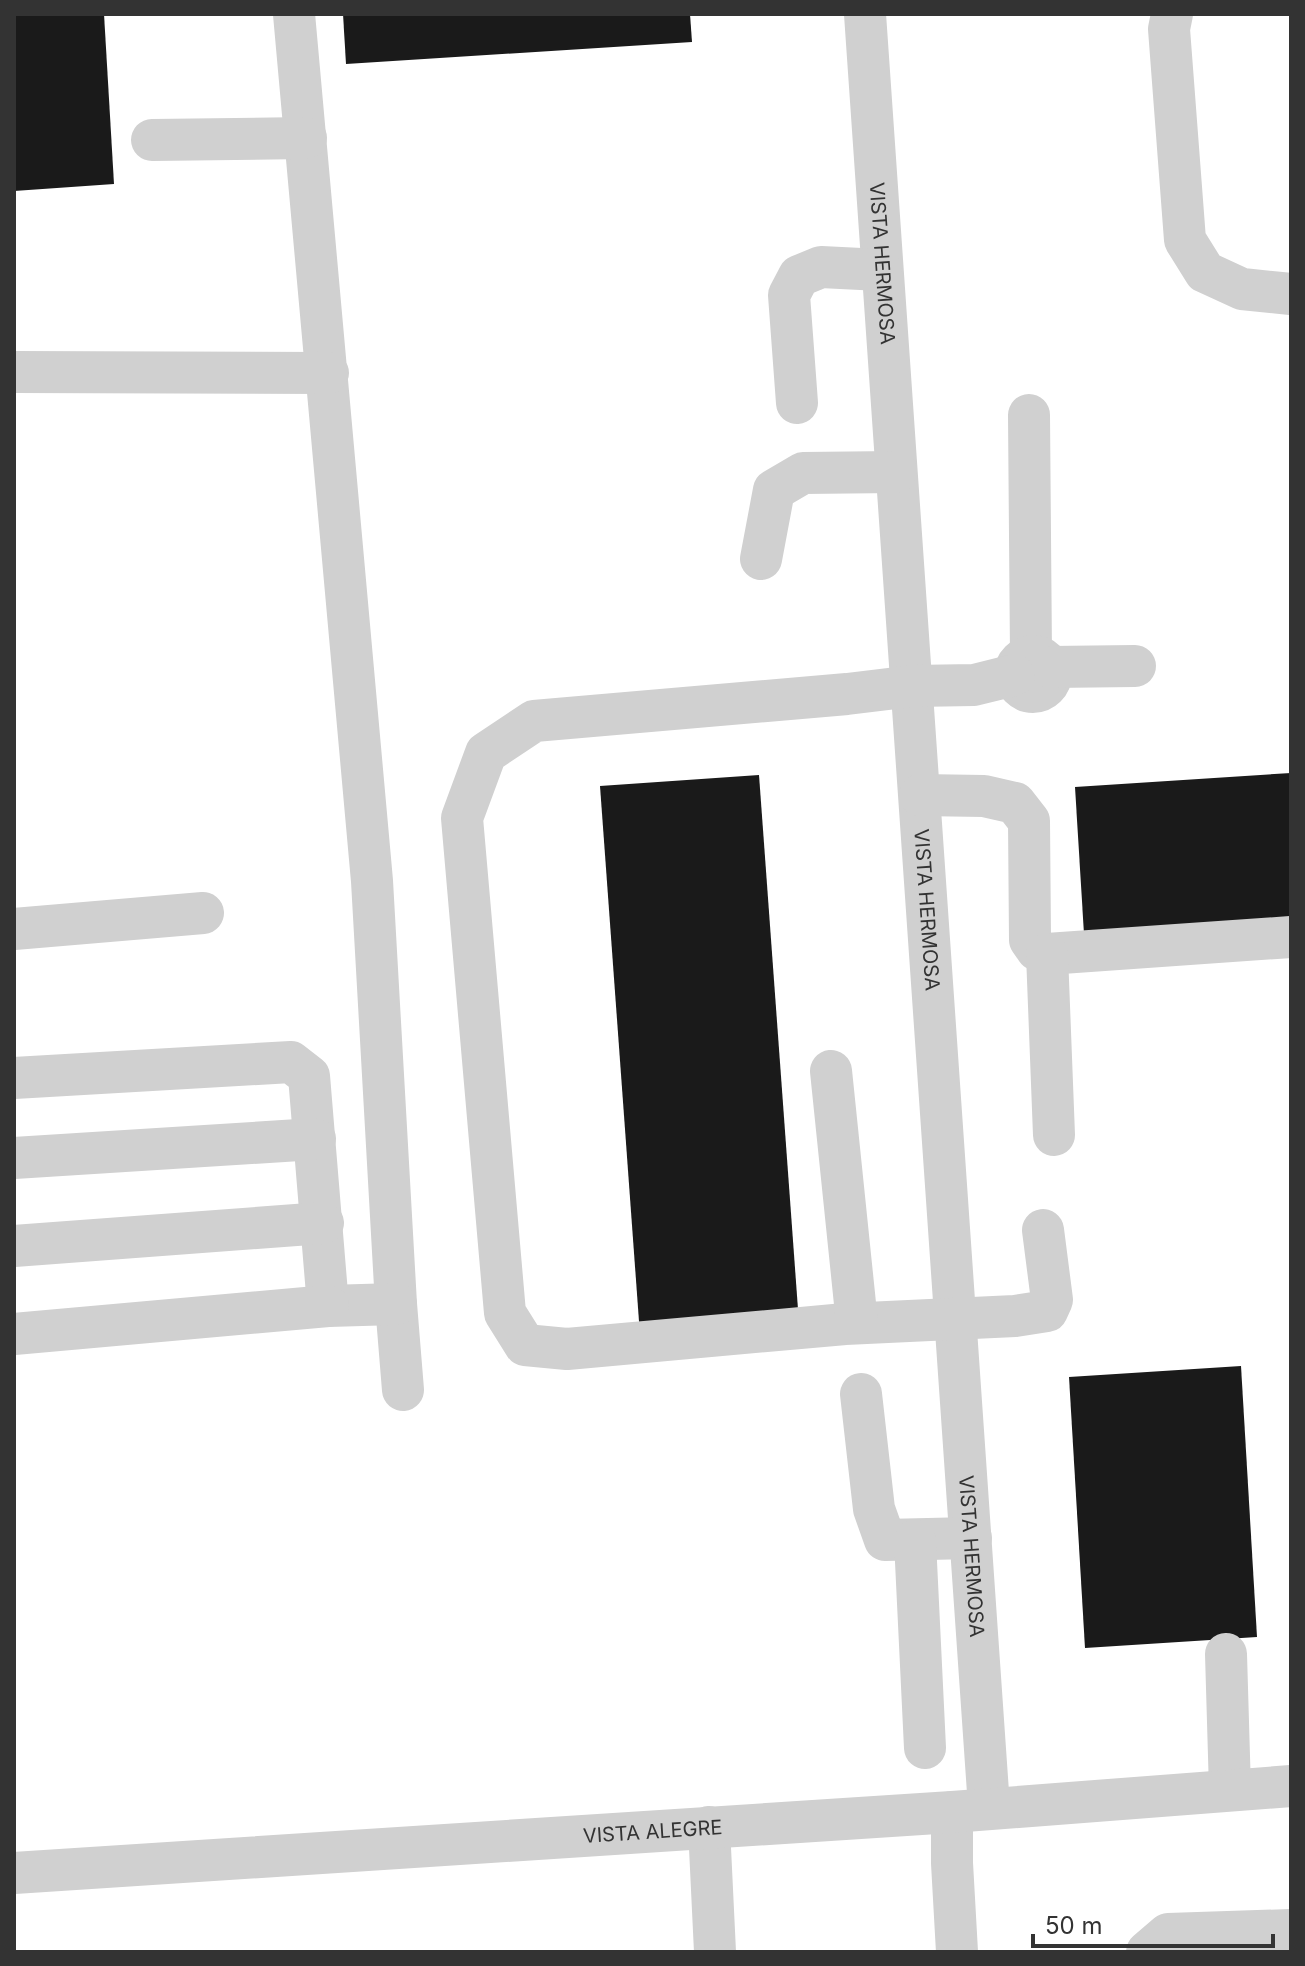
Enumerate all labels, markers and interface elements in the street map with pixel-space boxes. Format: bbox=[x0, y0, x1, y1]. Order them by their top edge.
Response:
street label: VISTA HERMOSA bbox=[865, 182, 900, 345]
street label: VISTA HERMOSA bbox=[909, 828, 945, 992]
street label: VISTA HERMOSA bbox=[954, 1474, 989, 1638]
street label: VISTA ALEGRE bbox=[582, 1815, 723, 1848]
scale bar bbox=[1033, 1898, 1273, 1948]
text: 50 m bbox=[1045, 1911, 1103, 1940]

